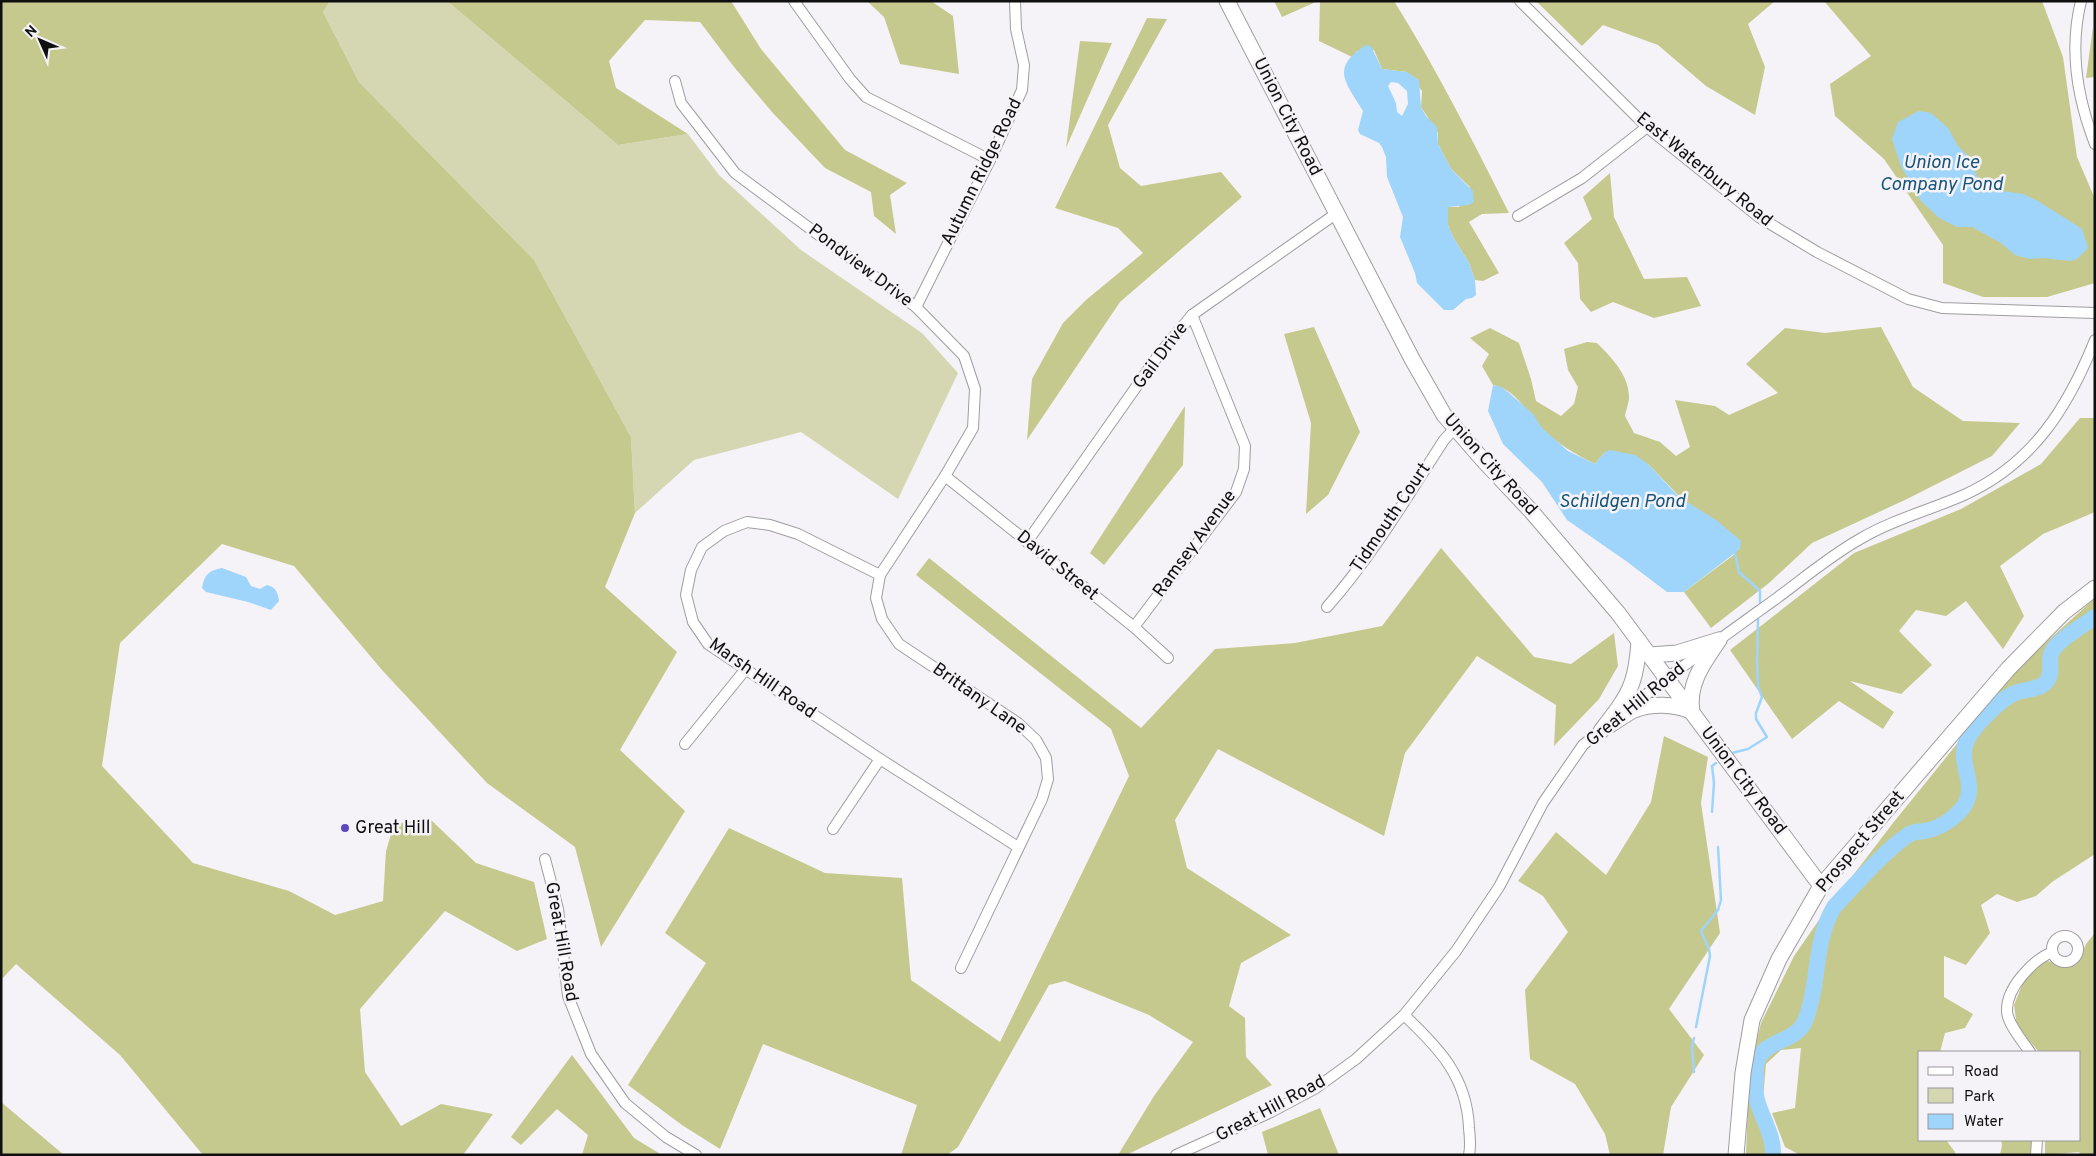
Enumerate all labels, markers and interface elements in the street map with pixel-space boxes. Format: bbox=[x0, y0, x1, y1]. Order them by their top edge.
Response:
north arrow bbox=[15, 15, 65, 65]
text: N bbox=[22, 22, 41, 41]
street label: Union City Road bbox=[1247, 54, 1327, 180]
street label: Autumn Ridge Road bbox=[936, 95, 1028, 249]
street label: East Waterbury Road bbox=[1631, 108, 1777, 232]
water label: Union Ice Company Pond bbox=[1880, 151, 2004, 197]
street label: Pondview Drive bbox=[803, 219, 917, 313]
street label: Gail Drive bbox=[1128, 318, 1194, 394]
street label: Union City Road bbox=[1438, 409, 1542, 521]
street label: Tidmouth Court bbox=[1346, 459, 1436, 577]
street label: Ramsey Avenue bbox=[1148, 486, 1242, 602]
water label: Schildgen Pond bbox=[1559, 490, 1687, 514]
street label: David Street bbox=[1011, 526, 1103, 606]
street label: Marsh Hill Road bbox=[704, 634, 820, 724]
street label: Brittany Lane bbox=[927, 658, 1031, 740]
street label: Great Hill Road bbox=[1582, 658, 1690, 752]
street label: Union City Road bbox=[1695, 722, 1791, 840]
street label: Prospect Street bbox=[1812, 786, 1910, 898]
place label: Great Hill bbox=[355, 817, 430, 840]
marker: Great Hill bbox=[339, 822, 351, 834]
street label: Great Hill Road bbox=[539, 880, 583, 1004]
legend bbox=[1918, 1051, 2081, 1141]
text: Road bbox=[1964, 1063, 1999, 1082]
street label: Great Hill Road bbox=[1212, 1070, 1330, 1148]
text: Park bbox=[1964, 1088, 1995, 1107]
text: Water bbox=[1964, 1113, 2004, 1132]

